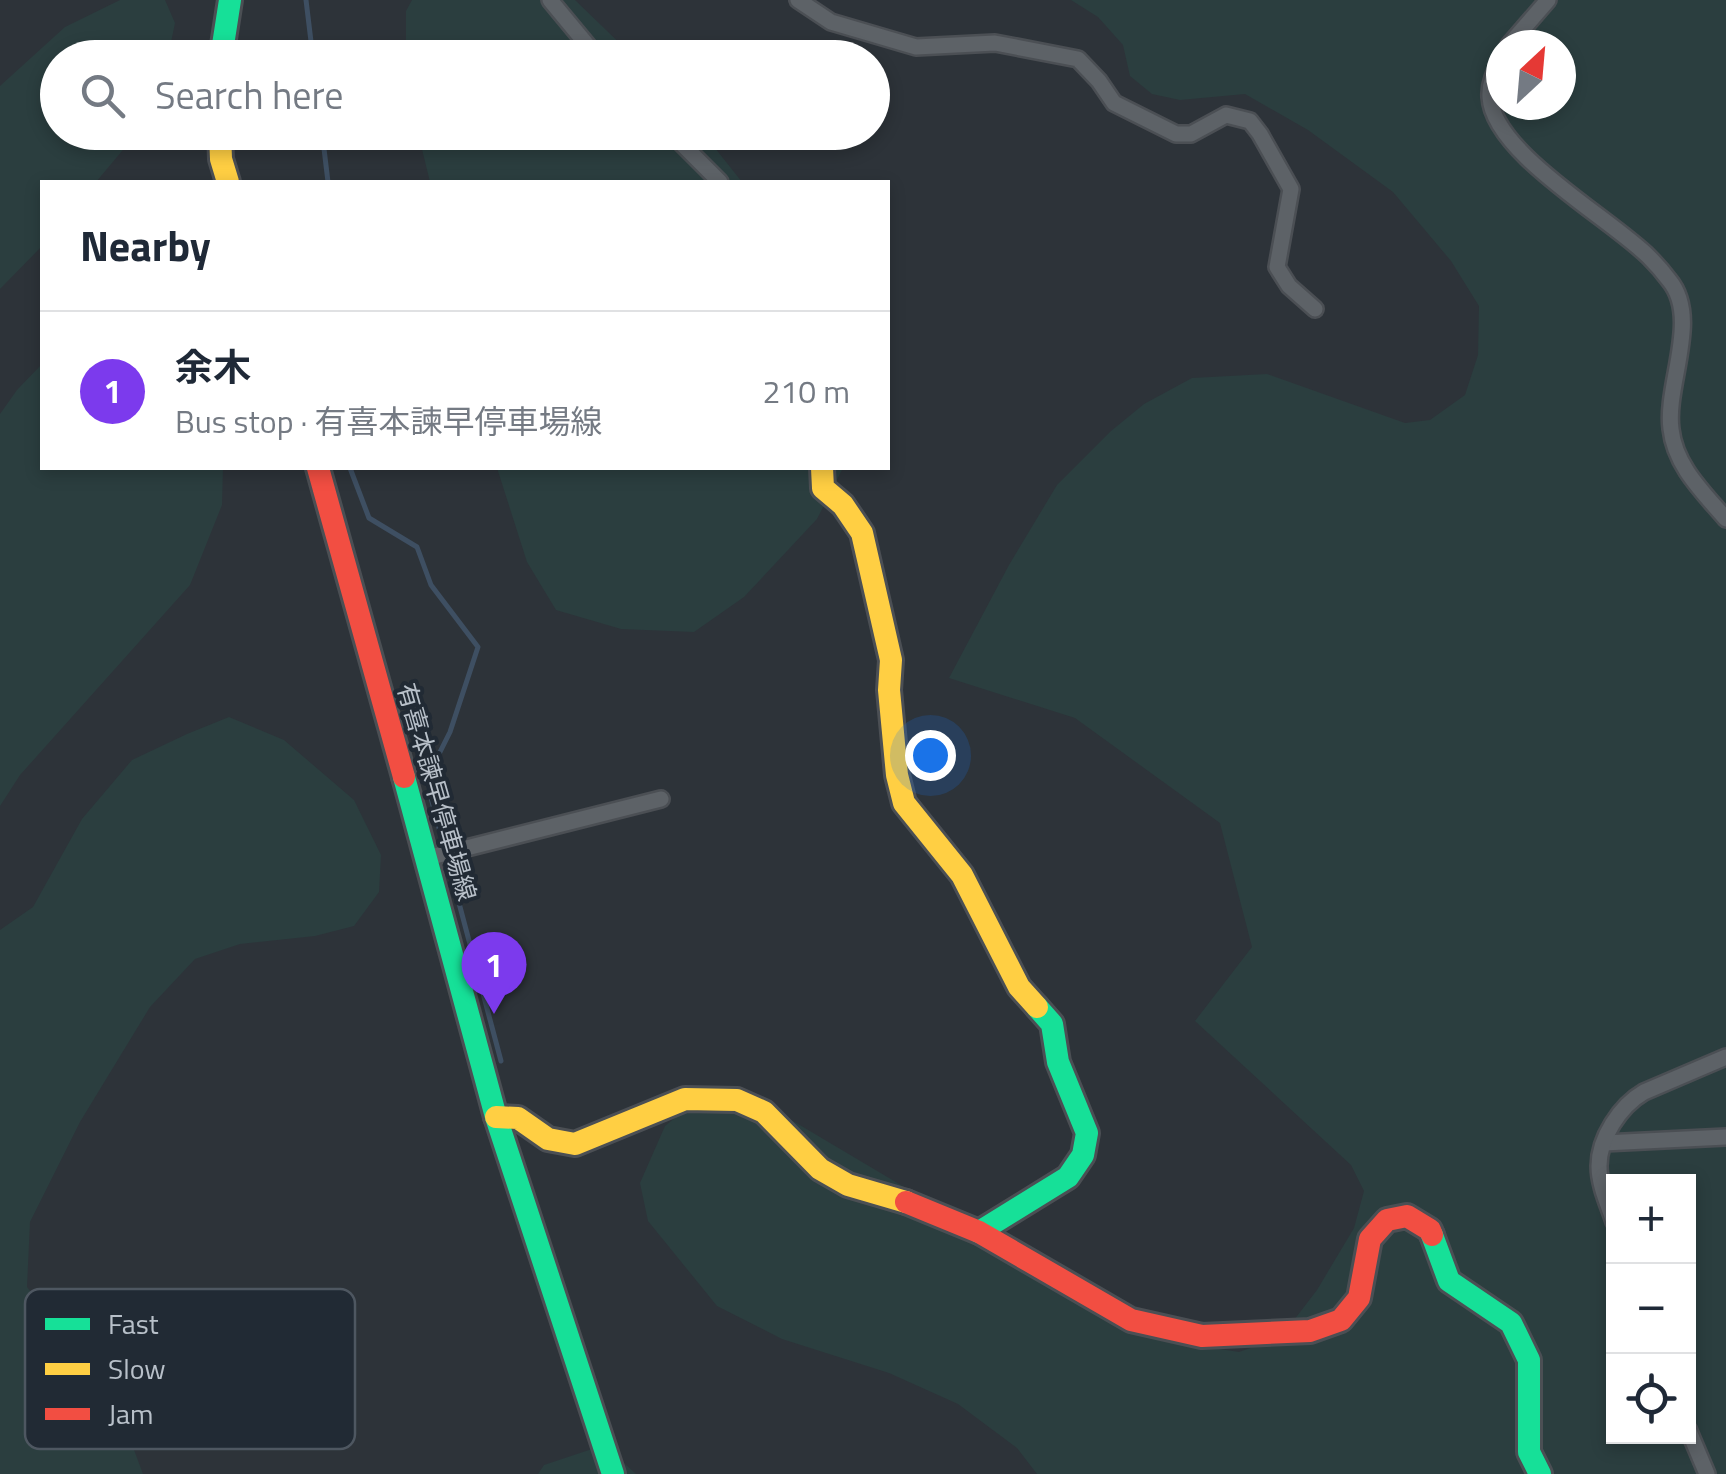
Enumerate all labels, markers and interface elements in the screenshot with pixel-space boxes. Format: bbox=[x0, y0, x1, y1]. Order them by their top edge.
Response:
north arrow bbox=[1486, 30, 1576, 120]
search box bbox=[40, 40, 890, 150]
text: Search here bbox=[155, 66, 343, 124]
icon: search bbox=[75, 68, 130, 123]
text: Nearby bbox=[80, 213, 211, 277]
text: 余木 bbox=[175, 338, 251, 396]
text: 1 bbox=[104, 367, 121, 415]
text: 210 m bbox=[762, 367, 850, 415]
text: Bus stop · 有喜本諫早停車場線 bbox=[175, 397, 603, 445]
street label: 有喜本諫早停車場線 bbox=[388, 679, 486, 905]
your location bbox=[905, 730, 956, 781]
pin: 1 bbox=[462, 932, 526, 1014]
map controls bbox=[1606, 1174, 1696, 1444]
button: + bbox=[1606, 1174, 1696, 1264]
button: − bbox=[1606, 1264, 1696, 1354]
legend bbox=[25, 1289, 355, 1449]
text: Fast bbox=[108, 1302, 159, 1345]
text: Slow bbox=[108, 1347, 166, 1390]
button: locate bbox=[1606, 1354, 1696, 1444]
text: Jam bbox=[108, 1392, 154, 1435]

